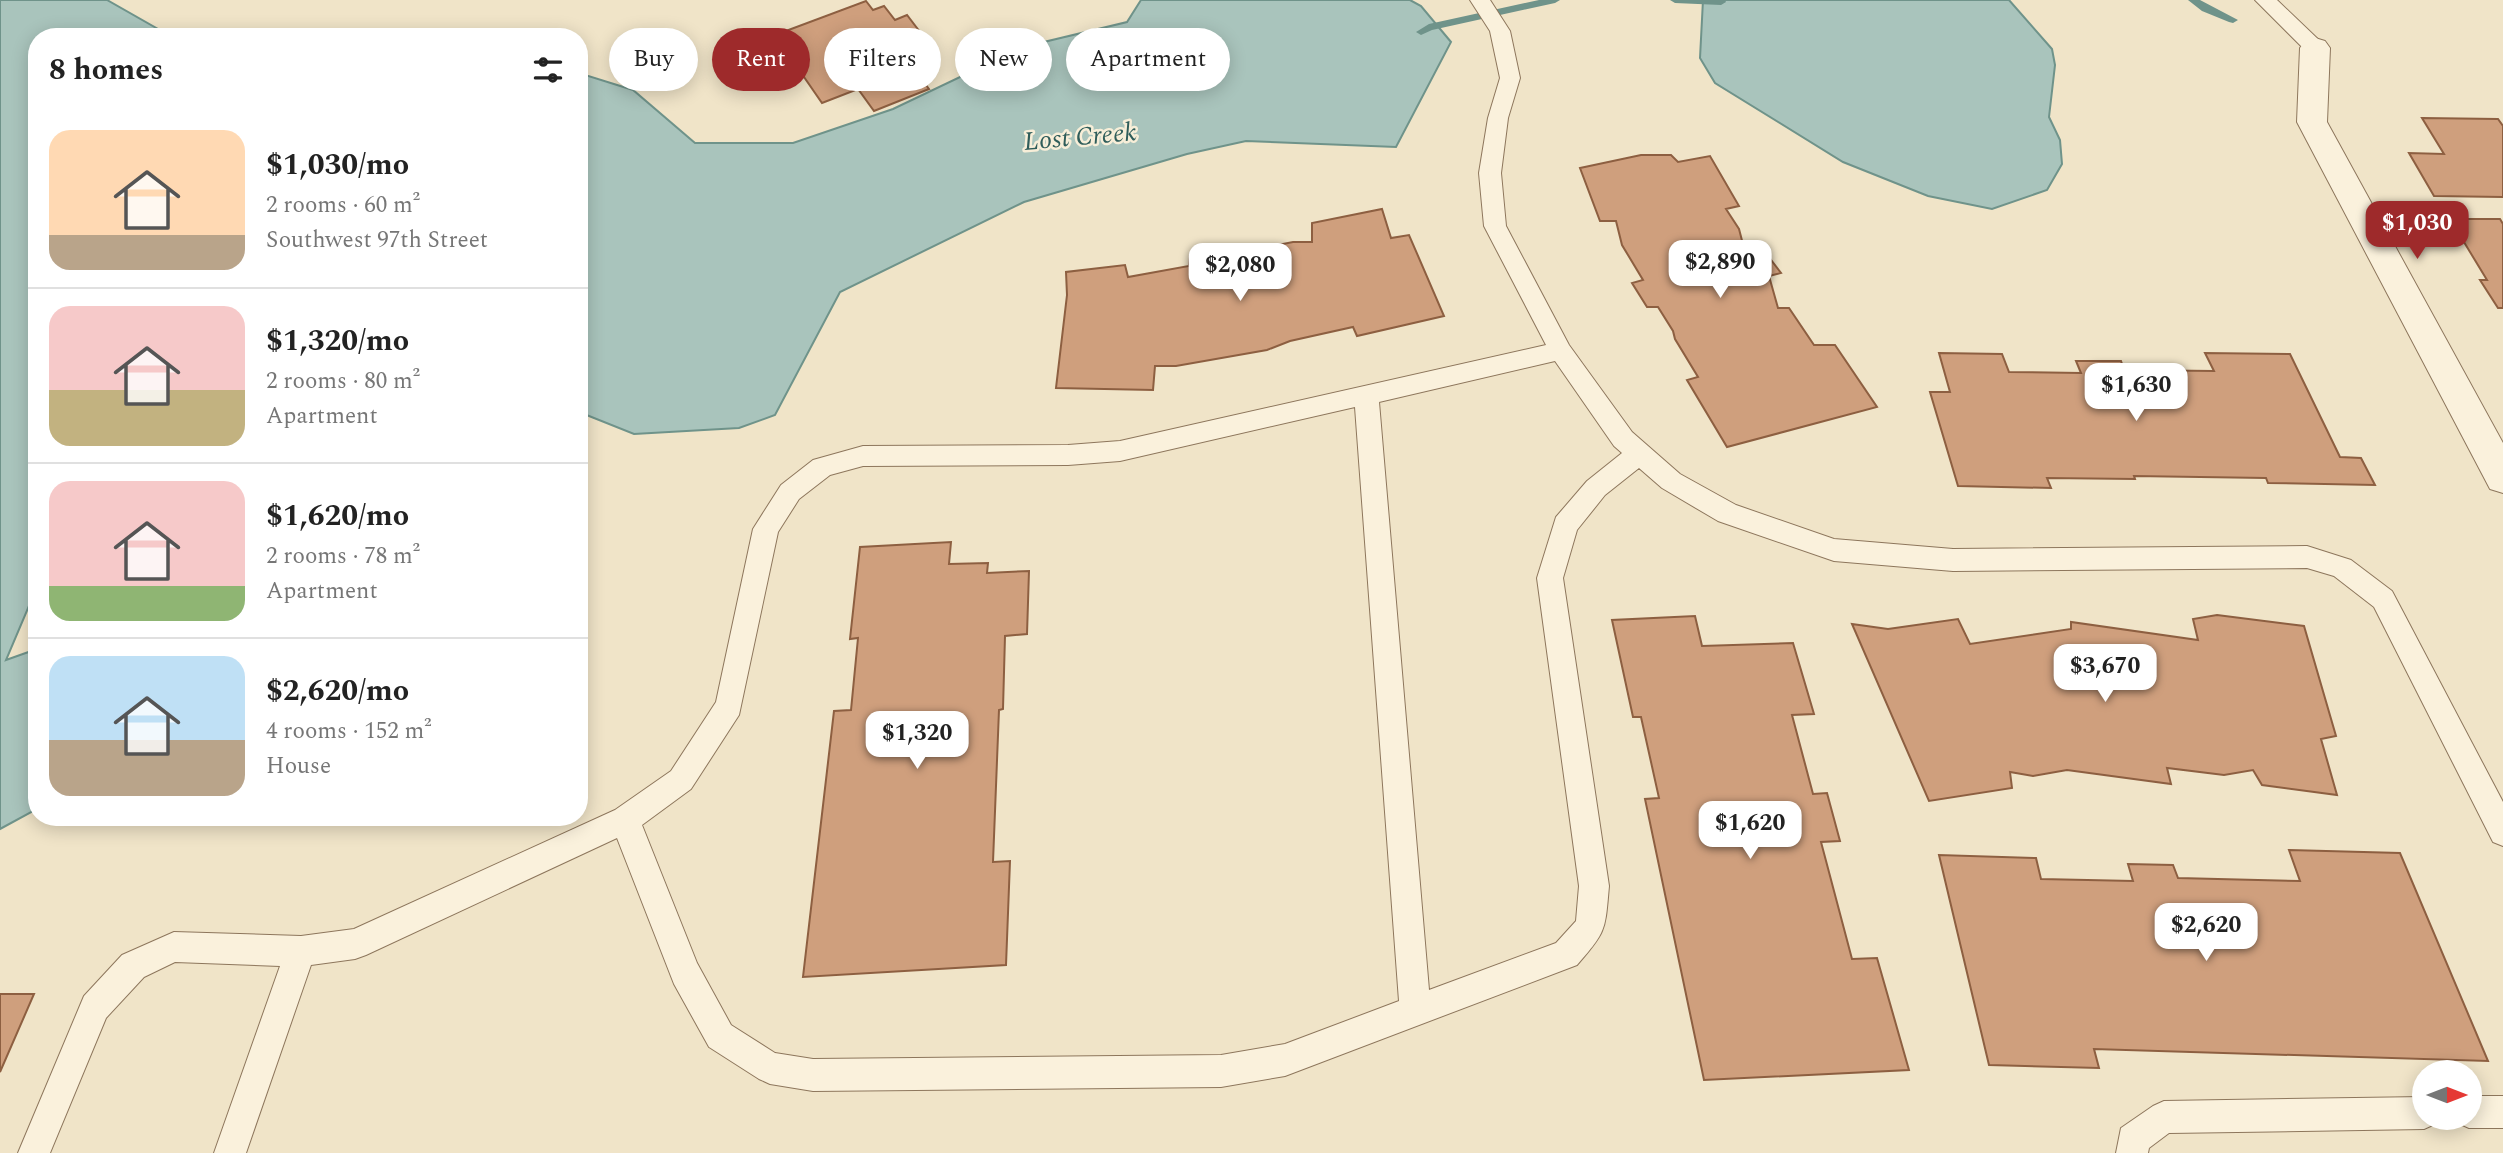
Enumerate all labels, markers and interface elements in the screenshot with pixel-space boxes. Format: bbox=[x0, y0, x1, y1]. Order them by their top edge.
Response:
chip: Buy bbox=[609, 28, 698, 91]
chip: Rent bbox=[712, 28, 810, 91]
chip: Filters bbox=[824, 28, 941, 91]
chip: New bbox=[955, 28, 1052, 91]
chip: Apartment bbox=[1066, 28, 1230, 91]
text: 8 homes bbox=[49, 47, 163, 93]
icon: filters bbox=[529, 51, 567, 89]
water label: Lost Creek bbox=[1022, 112, 1138, 162]
text: $1,030/mo bbox=[266, 142, 409, 188]
icon: home bbox=[105, 158, 189, 242]
text: 2 rooms · 60 m² bbox=[266, 188, 420, 223]
pin: $1,030 bbox=[2360, 202, 2474, 261]
text: $1,030 bbox=[2382, 206, 2452, 241]
text: Southwest 97th Street bbox=[266, 223, 488, 258]
pin: $2,890 bbox=[1663, 240, 1777, 300]
pin: $2,080 bbox=[1183, 244, 1297, 303]
text: $2,890 bbox=[1685, 245, 1755, 280]
text: $2,080 bbox=[1205, 248, 1275, 283]
text: $1,320/mo bbox=[266, 318, 409, 364]
icon: home bbox=[105, 334, 189, 418]
text: 2 rooms · 80 m² bbox=[266, 364, 420, 399]
pin: $1,630 bbox=[2079, 364, 2193, 423]
text: $1,630 bbox=[2101, 368, 2171, 403]
text: Apartment bbox=[266, 399, 378, 434]
text: $1,620/mo bbox=[266, 493, 409, 539]
icon: home bbox=[105, 509, 189, 593]
text: 2 rooms · 78 m² bbox=[266, 539, 420, 574]
text: Apartment bbox=[266, 574, 378, 609]
pin: $3,670 bbox=[2048, 644, 2162, 704]
text: $3,670 bbox=[2070, 649, 2140, 684]
text: $2,620/mo bbox=[266, 668, 409, 714]
icon: home bbox=[105, 684, 189, 768]
pin: $1,320 bbox=[860, 712, 974, 771]
text: 4 rooms · 152 m² bbox=[266, 714, 432, 749]
text: $1,320 bbox=[882, 716, 952, 751]
text: House bbox=[266, 749, 331, 784]
pin: $1,620 bbox=[1693, 802, 1807, 861]
text: $1,620 bbox=[1715, 806, 1785, 841]
pin: $2,620 bbox=[2149, 904, 2263, 963]
text: $2,620 bbox=[2171, 908, 2241, 943]
north arrow bbox=[2412, 1060, 2482, 1130]
map controls bbox=[2412, 1060, 2482, 1130]

